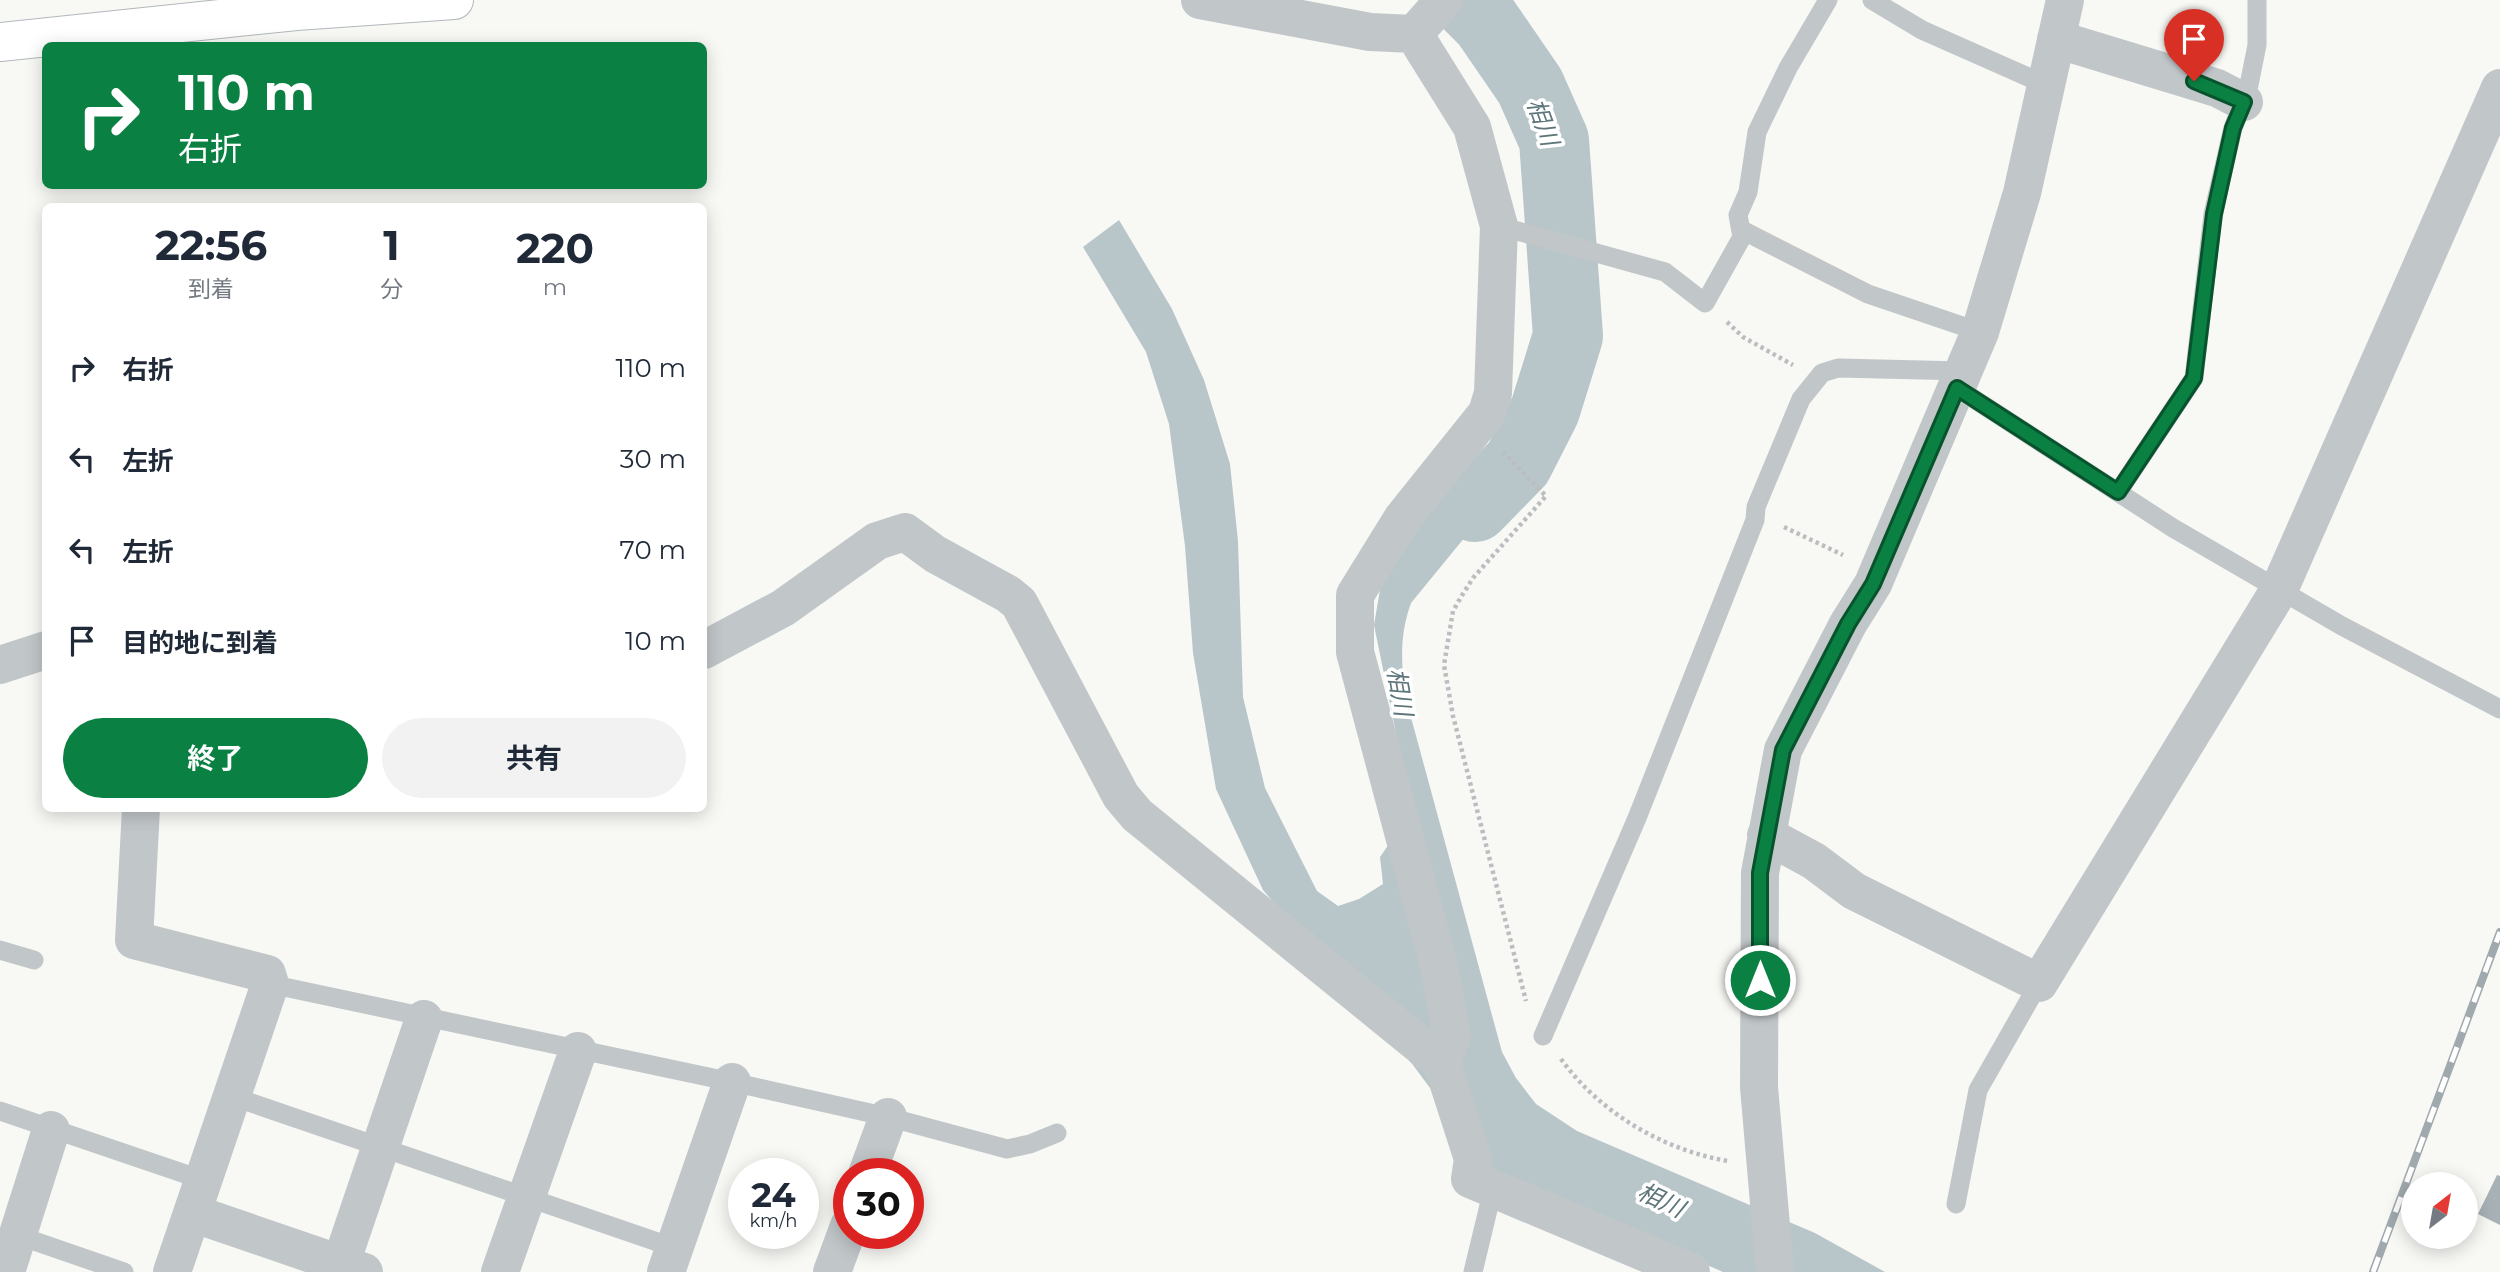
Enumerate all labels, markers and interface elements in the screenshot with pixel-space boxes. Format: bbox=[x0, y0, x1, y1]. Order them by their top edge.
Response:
pin bbox=[2164, 9, 2224, 81]
icon: arrive bbox=[2175, 20, 2213, 58]
text: 110 m bbox=[178, 63, 315, 122]
icon: right bbox=[63, 70, 154, 161]
water label: 相川 bbox=[1521, 94, 1566, 152]
text: 右折 bbox=[178, 129, 242, 168]
text: 22:56 bbox=[155, 219, 267, 271]
text: 1 bbox=[383, 219, 400, 271]
text: 220 bbox=[516, 222, 594, 274]
text: m bbox=[543, 273, 567, 301]
text: 到着 bbox=[188, 275, 234, 303]
text: 分 bbox=[380, 275, 403, 303]
icon: right bbox=[63, 349, 101, 387]
text: 110 m bbox=[616, 352, 686, 384]
text: 右折 bbox=[122, 354, 174, 386]
icon: left bbox=[63, 440, 101, 478]
text: 30 m bbox=[620, 443, 686, 475]
text: 左折 bbox=[122, 445, 174, 477]
icon: left bbox=[63, 531, 101, 569]
text: 70 m bbox=[620, 534, 686, 566]
text: 左折 bbox=[122, 536, 174, 568]
icon: arrive bbox=[63, 622, 101, 660]
text: 10 m bbox=[625, 625, 686, 657]
text: 目的地に到着 bbox=[122, 627, 278, 659]
water label: 相川 bbox=[1382, 666, 1419, 721]
button: 終了 bbox=[63, 718, 368, 798]
button: 共有 bbox=[382, 718, 686, 798]
position arrow bbox=[1723, 943, 1797, 1017]
speed limit sign: 30 bbox=[833, 1158, 924, 1249]
north arrow bbox=[2401, 1172, 2478, 1250]
map controls bbox=[2401, 1172, 2478, 1249]
text: 24 bbox=[751, 1173, 796, 1216]
water label: 相川 bbox=[1633, 1177, 1692, 1225]
text: km/h bbox=[749, 1210, 798, 1232]

